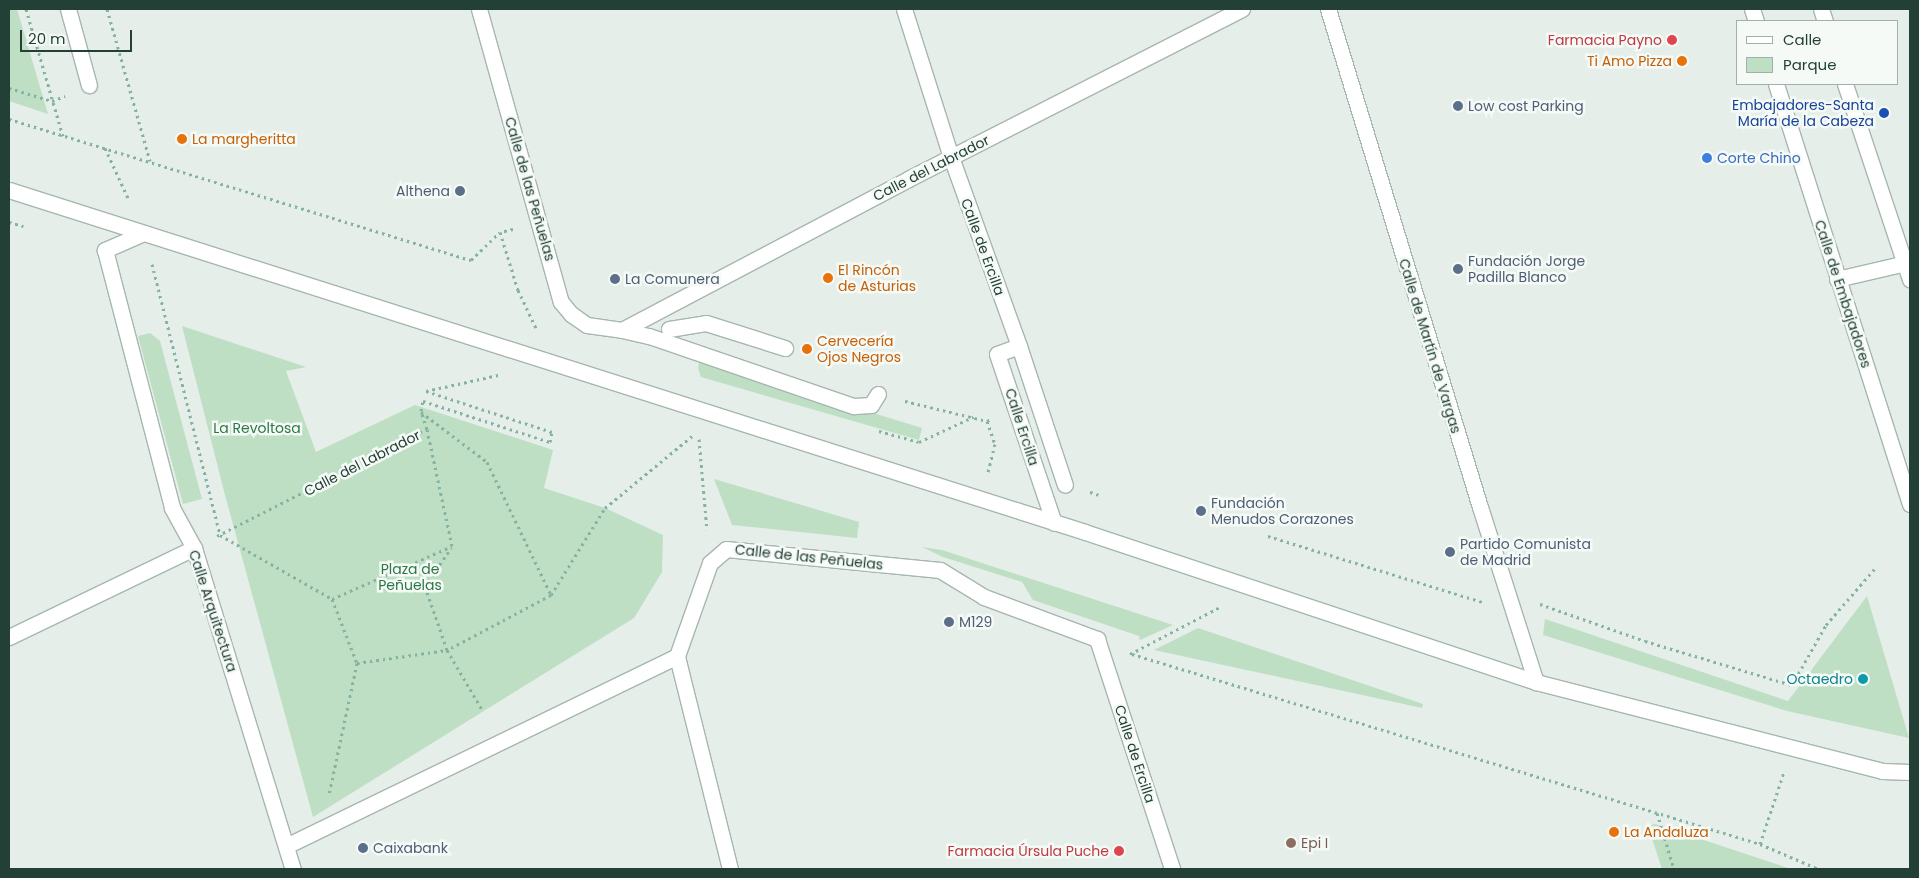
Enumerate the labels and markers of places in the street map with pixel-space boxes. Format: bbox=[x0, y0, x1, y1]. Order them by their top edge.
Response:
place label: Farmacia Payno bbox=[1548, 32, 1662, 48]
marker: Farmacia Payno bbox=[1666, 34, 1678, 46]
place label: Ti Amo Pizza bbox=[1587, 53, 1672, 69]
marker: Ti Amo Pizza bbox=[1676, 55, 1688, 67]
place label: Embajadores-Santa María de la Cabeza bbox=[1732, 97, 1874, 130]
place label: Low cost Parking bbox=[1468, 98, 1584, 114]
marker: Low cost Parking bbox=[1452, 100, 1464, 112]
marker: Embajadores-Santa María de la Cabeza bbox=[1878, 107, 1890, 119]
place label: La margheritta bbox=[192, 131, 296, 147]
marker: La margheritta bbox=[176, 133, 188, 145]
place label: Corte Chino bbox=[1717, 150, 1801, 166]
marker: Corte Chino bbox=[1701, 152, 1713, 164]
place label: Althena bbox=[396, 183, 450, 199]
marker: Althena bbox=[454, 185, 466, 197]
place label: Fundación Jorge Padilla Blanco bbox=[1468, 253, 1585, 286]
place label: El Rincón de Asturias bbox=[838, 262, 916, 294]
marker: Fundación Jorge Padilla Blanco bbox=[1452, 263, 1464, 275]
place label: La Comunera bbox=[625, 271, 720, 287]
marker: El Rincón de Asturias bbox=[822, 272, 834, 284]
marker: La Comunera bbox=[609, 273, 621, 285]
place label: Cervecería Ojos Negros bbox=[817, 333, 901, 366]
marker: Cervecería Ojos Negros bbox=[801, 343, 813, 355]
place label: Fundación Menudos Corazones bbox=[1211, 495, 1354, 528]
marker: Fundación Menudos Corazones bbox=[1195, 505, 1207, 517]
place label: Partido Comunista de Madrid bbox=[1460, 536, 1591, 568]
marker: Partido Comunista de Madrid bbox=[1444, 546, 1456, 558]
place label: M129 bbox=[959, 614, 992, 630]
marker: M129 bbox=[943, 616, 955, 628]
place label: Octaedro bbox=[1787, 671, 1853, 687]
marker: Octaedro bbox=[1857, 673, 1869, 685]
place label: La Andaluza bbox=[1624, 824, 1709, 840]
marker: La Andaluza bbox=[1608, 826, 1620, 838]
place label: Epi I bbox=[1301, 835, 1328, 851]
marker: Epi I bbox=[1285, 837, 1297, 849]
place label: Caixabank bbox=[373, 840, 448, 856]
marker: Caixabank bbox=[357, 842, 369, 854]
place label: Farmacia Úrsula Puche bbox=[947, 843, 1109, 859]
marker: Farmacia Úrsula Puche bbox=[1113, 845, 1125, 857]

